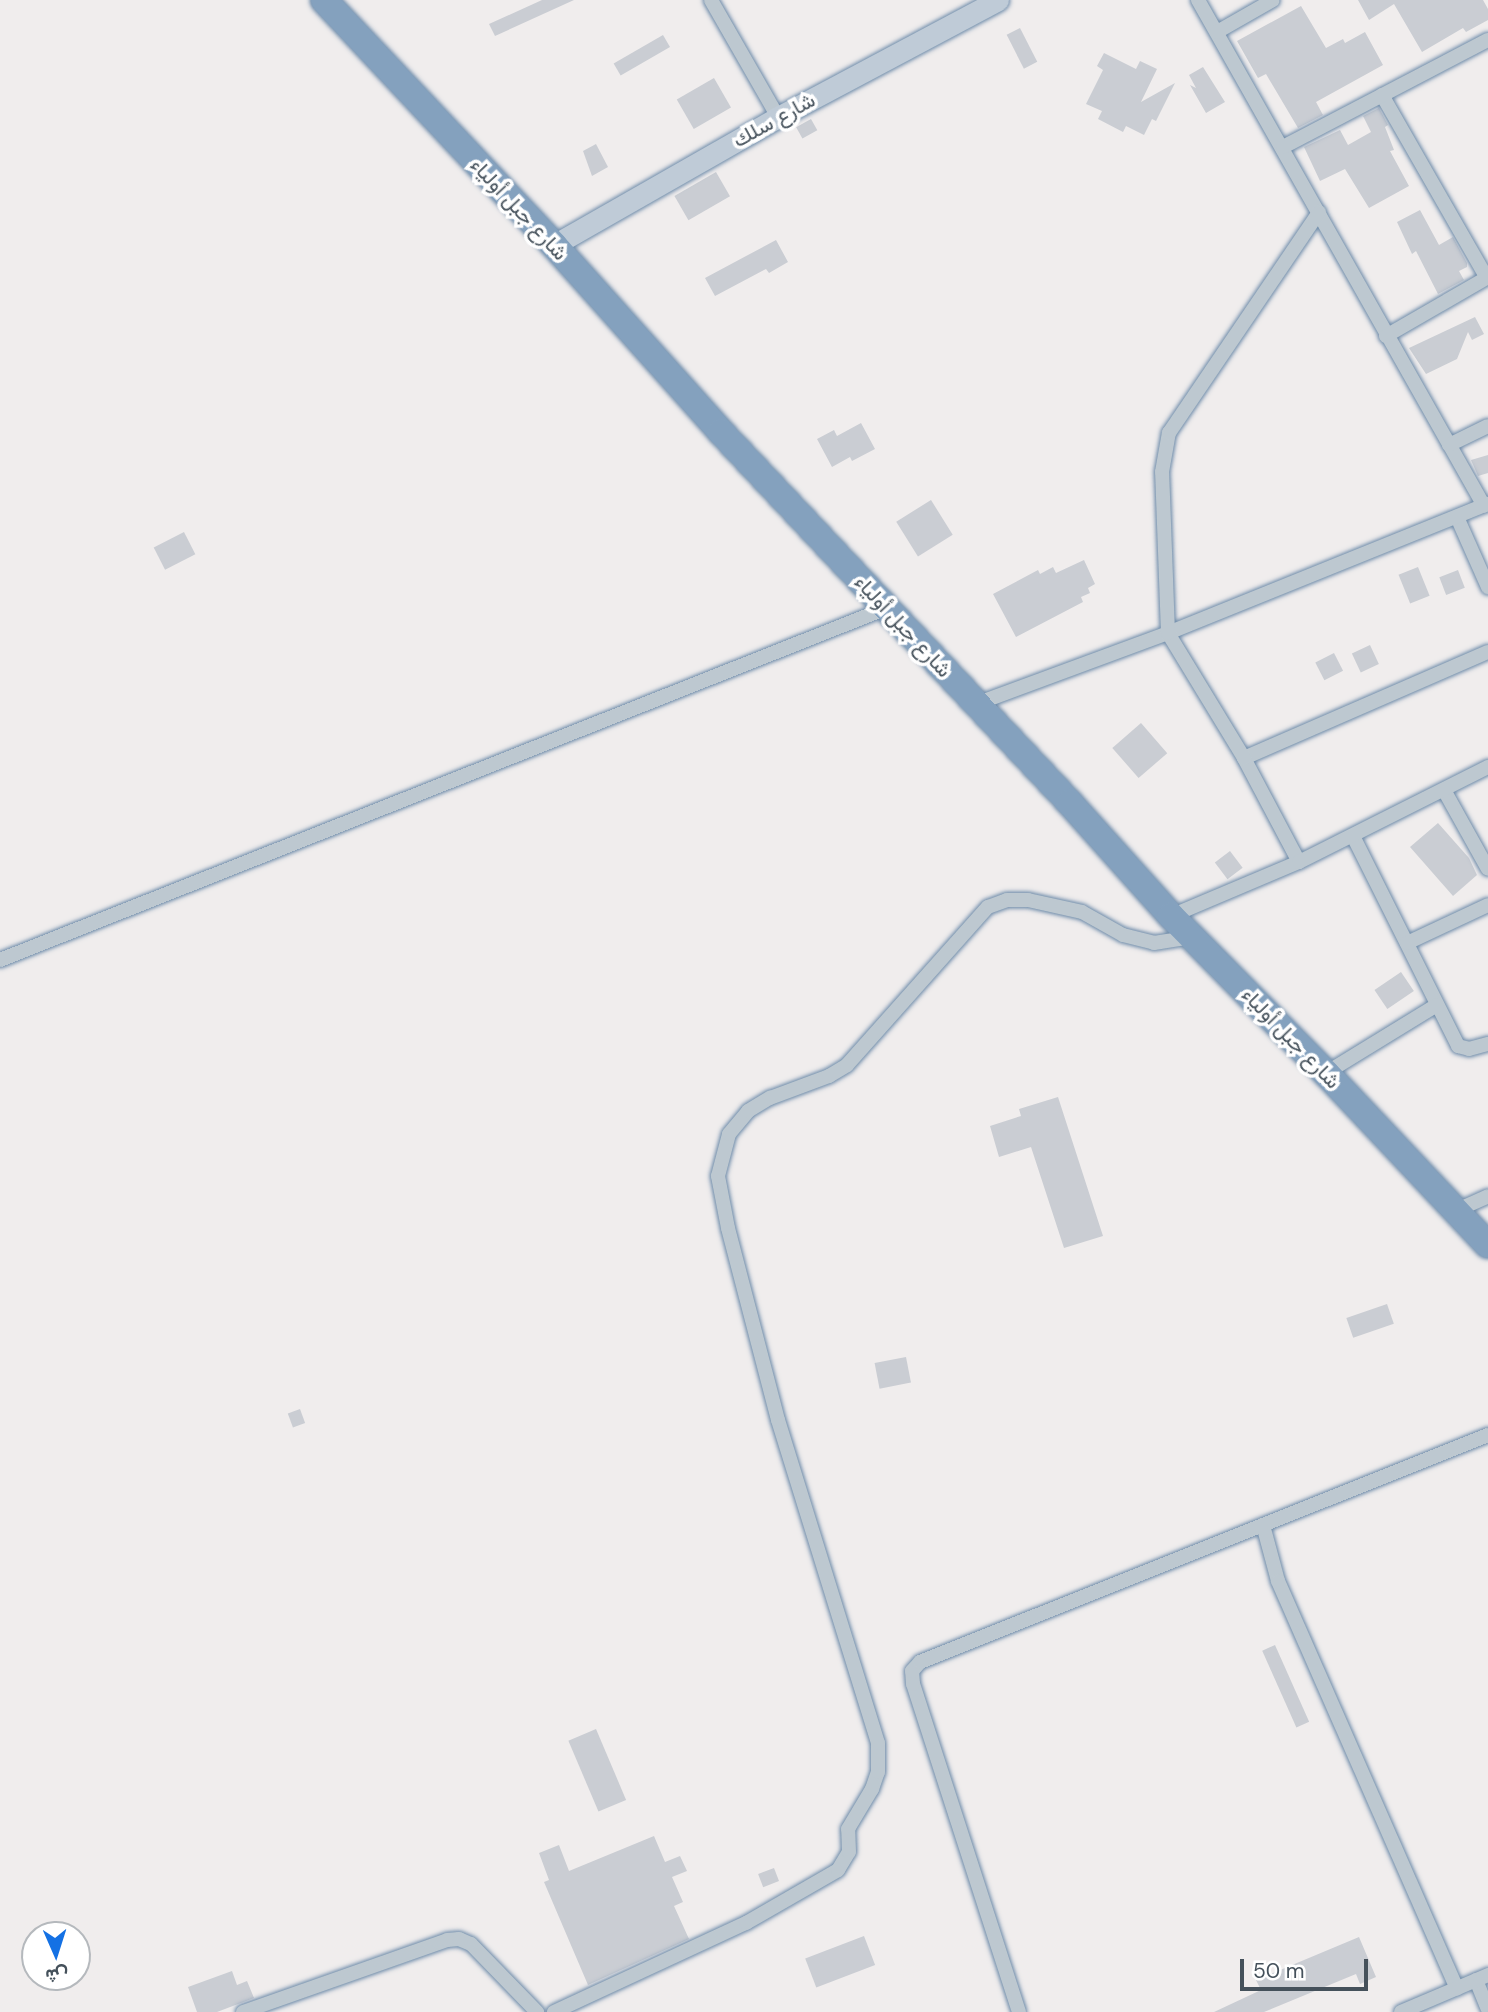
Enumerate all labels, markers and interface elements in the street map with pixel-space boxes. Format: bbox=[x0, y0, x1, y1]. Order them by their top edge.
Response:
street label: شارع سلك bbox=[728, 87, 820, 153]
street label: شارع جبل أولياء bbox=[465, 153, 573, 265]
street label: شارع جبل أولياء bbox=[849, 570, 957, 682]
street label: شارع جبل أولياء bbox=[1237, 982, 1345, 1094]
north arrow bbox=[21, 1921, 91, 1991]
scale bar bbox=[1243, 1946, 1371, 1990]
text: 50 m bbox=[1253, 1957, 1304, 1985]
text: ش bbox=[45, 1962, 69, 1989]

